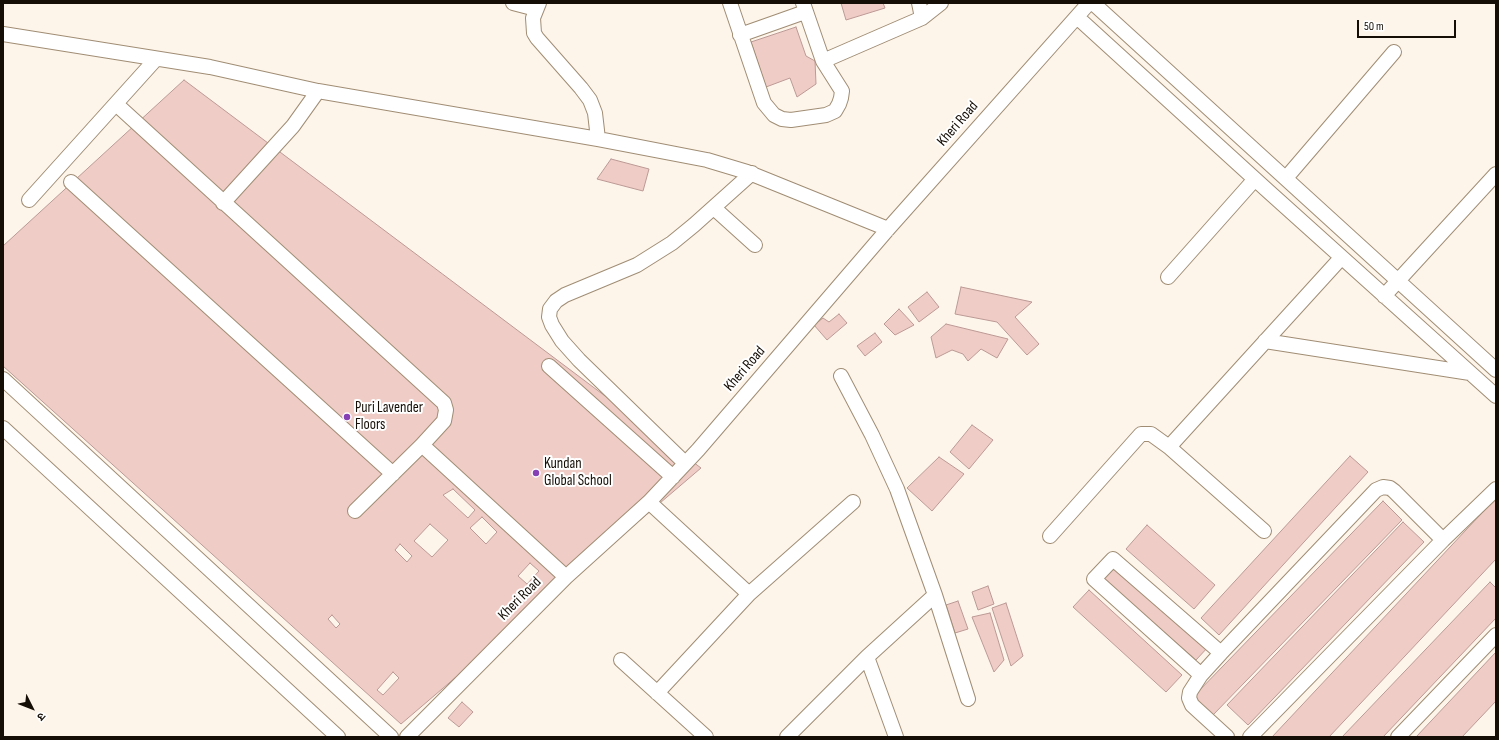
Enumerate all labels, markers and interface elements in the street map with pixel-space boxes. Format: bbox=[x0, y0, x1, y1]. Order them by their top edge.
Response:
scale bar bbox=[1359, 12, 1458, 38]
text: 50 m bbox=[1364, 19, 1384, 34]
street label: Kheri Road bbox=[934, 98, 982, 150]
street label: Kheri Road bbox=[721, 343, 769, 395]
place label: Puri Lavender Floors bbox=[355, 399, 423, 434]
marker: Puri Lavender Floors bbox=[342, 412, 352, 422]
place label: Kundan Global School bbox=[544, 455, 612, 490]
marker: Kundan Global School bbox=[531, 468, 541, 478]
street label: Kheri Road bbox=[495, 574, 545, 624]
north arrow bbox=[12, 688, 52, 728]
text: उ bbox=[34, 710, 48, 723]

